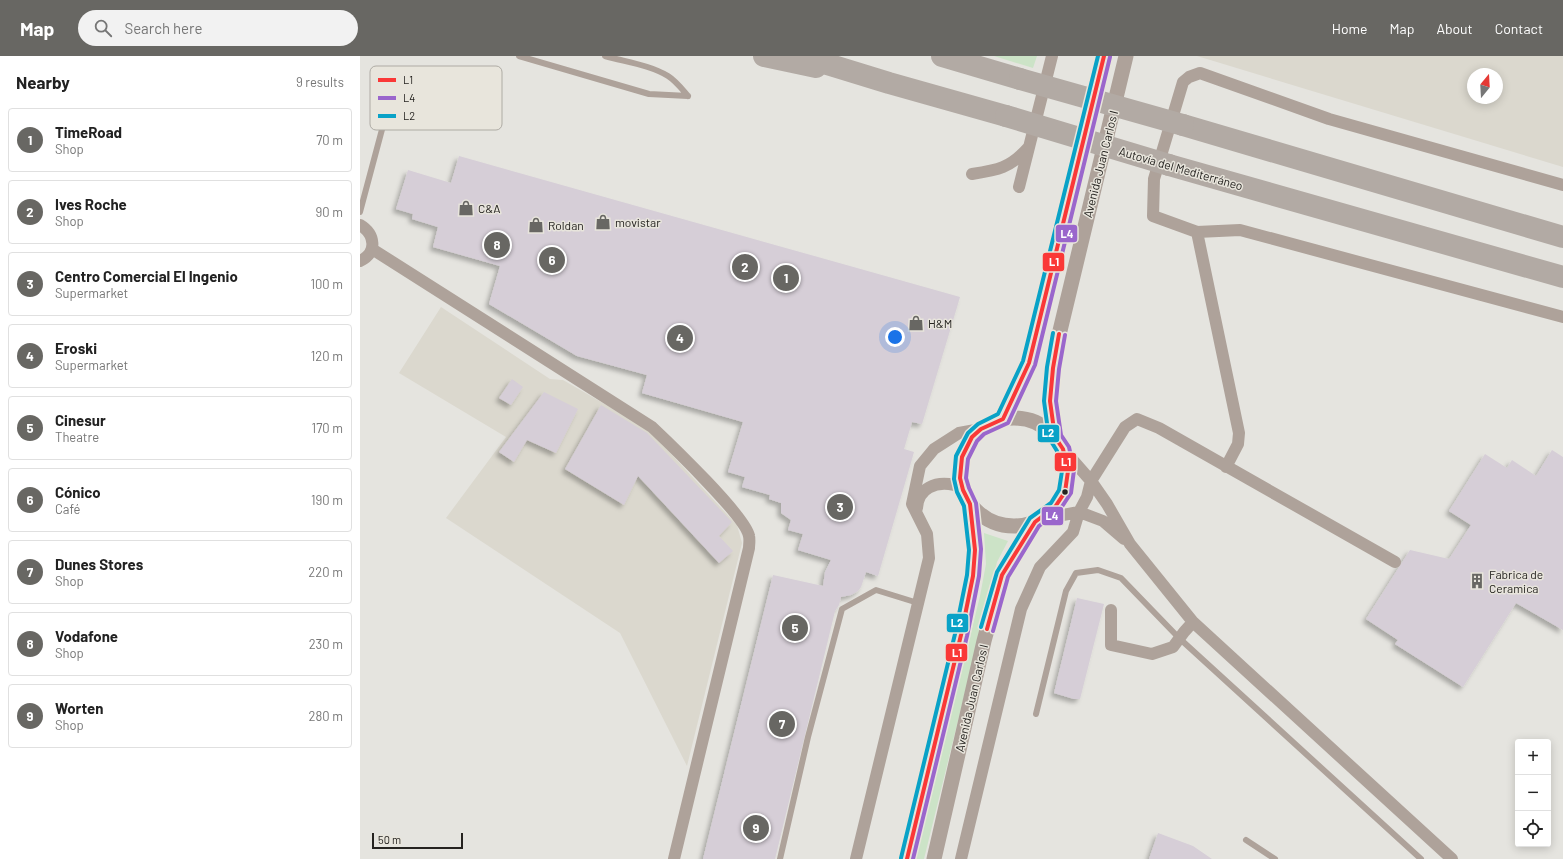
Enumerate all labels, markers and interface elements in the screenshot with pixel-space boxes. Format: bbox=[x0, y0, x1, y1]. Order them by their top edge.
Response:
search box bbox=[78, 10, 358, 46]
text: Map bbox=[20, 17, 54, 40]
icon: search bbox=[92, 17, 114, 39]
text: Search here bbox=[124, 19, 202, 37]
text: Home bbox=[1332, 20, 1368, 37]
text: Map bbox=[1390, 20, 1414, 37]
text: About bbox=[1436, 20, 1473, 37]
text: Contact bbox=[1495, 20, 1543, 37]
legend bbox=[370, 66, 502, 130]
north arrow bbox=[1467, 68, 1503, 104]
text: Nearby bbox=[16, 72, 70, 92]
text: L1 bbox=[403, 73, 413, 86]
text: 9 results bbox=[296, 74, 344, 90]
text: L4 bbox=[403, 91, 415, 104]
text: L2 bbox=[403, 109, 415, 122]
street label: Avenida Juan Carlos I bbox=[1080, 109, 1120, 219]
text: TimeRoad bbox=[55, 123, 122, 141]
text: 1 bbox=[28, 132, 32, 148]
text: 70 m bbox=[316, 132, 343, 148]
text: Shop bbox=[55, 141, 84, 157]
street label: Autovía del Mediterráneo bbox=[1117, 144, 1245, 192]
text: Ives Roche bbox=[55, 195, 127, 213]
shop icon: C&A bbox=[457, 199, 475, 217]
place label: C&A bbox=[478, 201, 500, 215]
text: 2 bbox=[26, 204, 34, 220]
text: 90 m bbox=[316, 204, 343, 220]
text: Shop bbox=[55, 213, 84, 229]
shop icon: movistar bbox=[594, 213, 612, 231]
place label: movistar bbox=[615, 215, 661, 229]
shop icon: Roldan bbox=[527, 216, 545, 234]
place label: Roldan bbox=[548, 218, 584, 232]
line badge: L4 bbox=[1055, 224, 1078, 243]
text: L4 bbox=[1061, 227, 1074, 240]
pin: 8 bbox=[484, 230, 510, 260]
pin: 6 bbox=[539, 245, 565, 275]
pin: 2 bbox=[732, 252, 758, 282]
line badge: L1 bbox=[1042, 252, 1065, 272]
text: L1 bbox=[1049, 255, 1059, 268]
pin: 1 bbox=[773, 263, 799, 293]
text: Centro Comercial El Ingenio bbox=[55, 267, 238, 285]
text: 3 bbox=[26, 276, 34, 292]
text: 100 m bbox=[310, 276, 343, 292]
text: Supermarket bbox=[55, 285, 128, 301]
shop icon: H&M bbox=[907, 314, 925, 332]
place label: H&M bbox=[928, 316, 952, 330]
pin: 4 bbox=[667, 323, 693, 353]
your location bbox=[885, 327, 905, 347]
text: Eroski bbox=[55, 339, 97, 357]
text: 4 bbox=[26, 348, 34, 364]
text: 120 m bbox=[311, 348, 343, 364]
text: Supermarket bbox=[55, 357, 128, 373]
text: Cinesur bbox=[55, 411, 106, 429]
text: 5 bbox=[26, 420, 34, 436]
text: 170 m bbox=[312, 420, 343, 436]
line badge: L2 bbox=[1037, 424, 1060, 443]
text: L2 bbox=[1042, 426, 1054, 439]
text: Theatre bbox=[55, 429, 99, 445]
line badge: L1 bbox=[1054, 452, 1077, 472]
text: L1 bbox=[1061, 455, 1071, 468]
text: Cónico bbox=[55, 483, 101, 501]
unlabelled marker bbox=[1060, 487, 1070, 497]
text: 6 bbox=[27, 492, 33, 508]
text: 190 m bbox=[311, 492, 343, 508]
pin: 3 bbox=[827, 492, 853, 522]
text: Café bbox=[55, 501, 80, 517]
line badge: L4 bbox=[1041, 506, 1064, 526]
text: L4 bbox=[1046, 509, 1059, 522]
text: Dunes Stores bbox=[55, 555, 143, 573]
text: 7 bbox=[27, 564, 33, 580]
text: 220 m bbox=[308, 564, 343, 580]
place label: Fabrica de Ceramica bbox=[1489, 567, 1543, 595]
building icon: Fabrica de Ceramica bbox=[1468, 572, 1486, 590]
text: Shop bbox=[55, 573, 84, 589]
pin: 5 bbox=[782, 613, 808, 643]
line badge: L2 bbox=[946, 613, 969, 633]
text: L2 bbox=[951, 616, 963, 629]
text: Vodafone bbox=[55, 627, 118, 645]
text: 8 bbox=[26, 636, 34, 652]
text: 230 m bbox=[309, 636, 343, 652]
line badge: L1 bbox=[945, 643, 968, 662]
street label: Avenida Juan Carlos I bbox=[952, 643, 990, 753]
text: Shop bbox=[55, 645, 84, 661]
text: L1 bbox=[952, 646, 962, 659]
text: Worten bbox=[55, 699, 103, 717]
text: 9 bbox=[27, 708, 33, 724]
text: 280 m bbox=[309, 708, 343, 724]
pin: 7 bbox=[769, 709, 795, 739]
text: Shop bbox=[55, 717, 84, 733]
map controls bbox=[1515, 739, 1551, 847]
button: + bbox=[1515, 739, 1551, 775]
button: − bbox=[1515, 775, 1551, 811]
button: locate bbox=[1515, 811, 1551, 847]
pin: 9 bbox=[743, 813, 769, 843]
scale bar bbox=[372, 831, 463, 850]
text: 50 m bbox=[378, 833, 401, 846]

